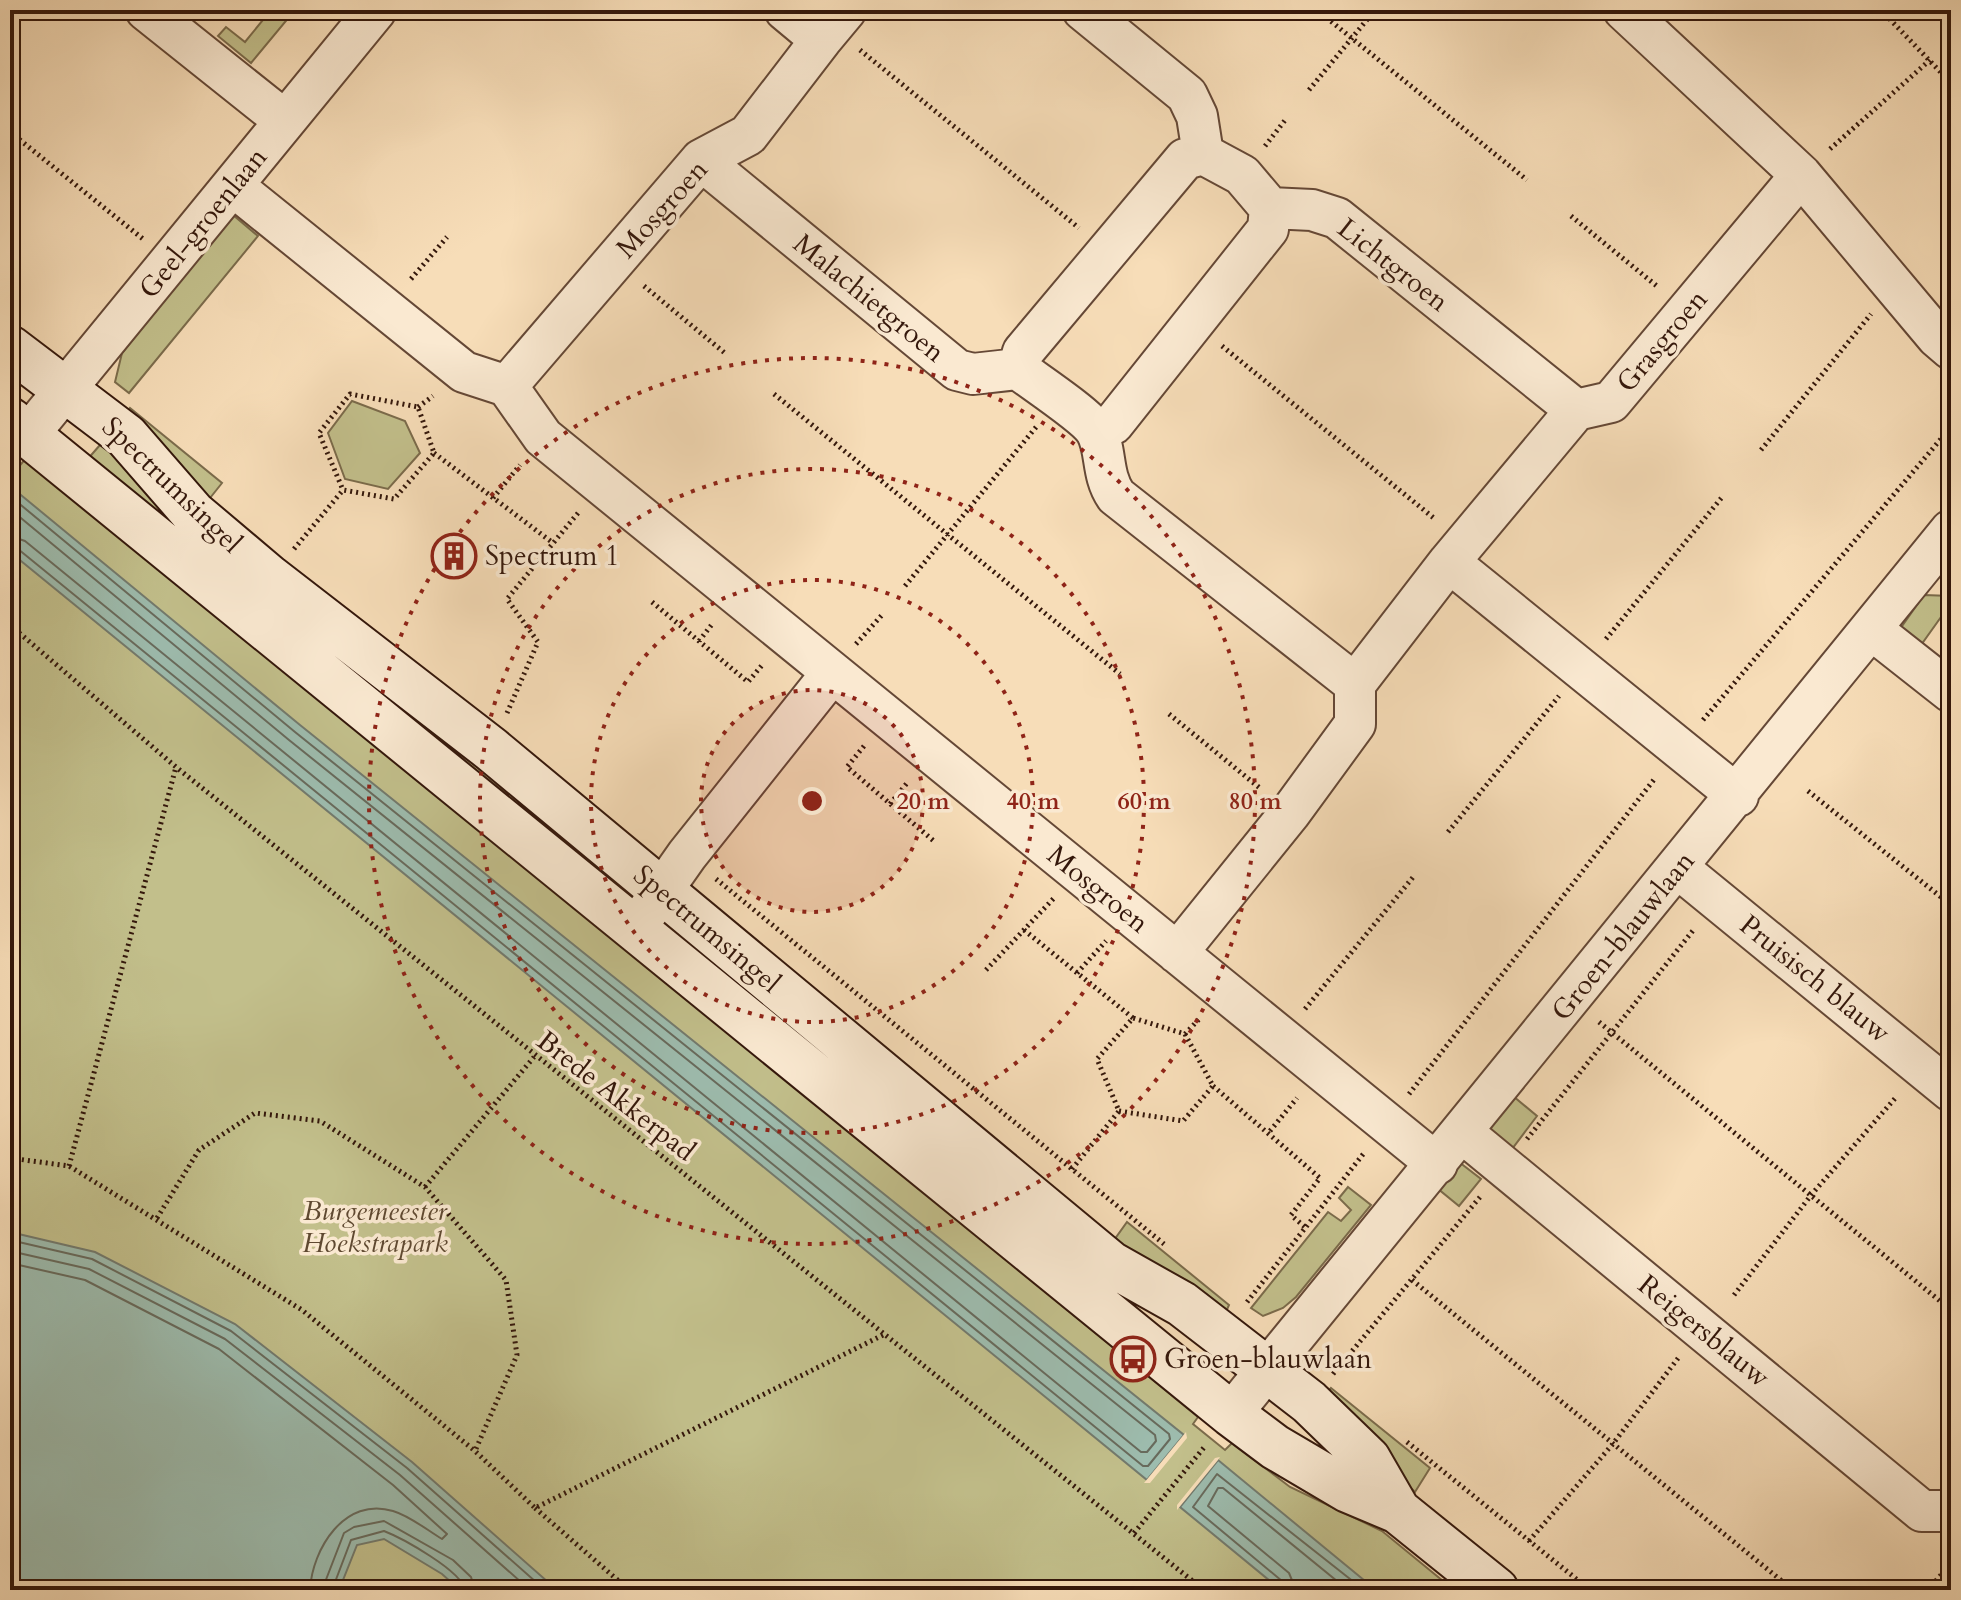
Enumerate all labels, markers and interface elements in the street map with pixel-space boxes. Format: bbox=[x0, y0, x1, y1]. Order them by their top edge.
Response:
street label: Geel-groenlaan bbox=[130, 139, 276, 306]
street label: Mosgroen bbox=[608, 151, 717, 267]
street label: Lichtgroen bbox=[1330, 210, 1457, 320]
street label: Malachietgroen bbox=[785, 225, 953, 371]
street label: Grasgroen bbox=[1608, 281, 1716, 401]
street label: Spectrumsingel bbox=[94, 408, 250, 562]
building icon: Spectrum 1 bbox=[430, 532, 478, 580]
place label: Spectrum 1 bbox=[485, 537, 619, 575]
text: 20 m bbox=[896, 785, 950, 818]
text: 40 m bbox=[1006, 785, 1060, 818]
text: 60 m bbox=[1117, 785, 1171, 818]
text: 80 m bbox=[1228, 785, 1282, 818]
centre of rings bbox=[798, 787, 826, 815]
street label: Mosgroen bbox=[1039, 836, 1157, 942]
street label: Groen-blauwlaan bbox=[1543, 843, 1703, 1029]
street label: Spectrumsingel bbox=[625, 856, 789, 1002]
street label: Pruisisch blauw bbox=[1731, 906, 1899, 1052]
street label: Brede Akkerpad bbox=[529, 1022, 703, 1170]
park label: Burgemeester Hoekstrapark bbox=[302, 1192, 448, 1262]
street label: Reigersblauw bbox=[1630, 1266, 1779, 1396]
bus stop icon: Groen-blauwlaan bbox=[1109, 1335, 1157, 1383]
place label: Groen-blauwlaan bbox=[1164, 1340, 1372, 1378]

